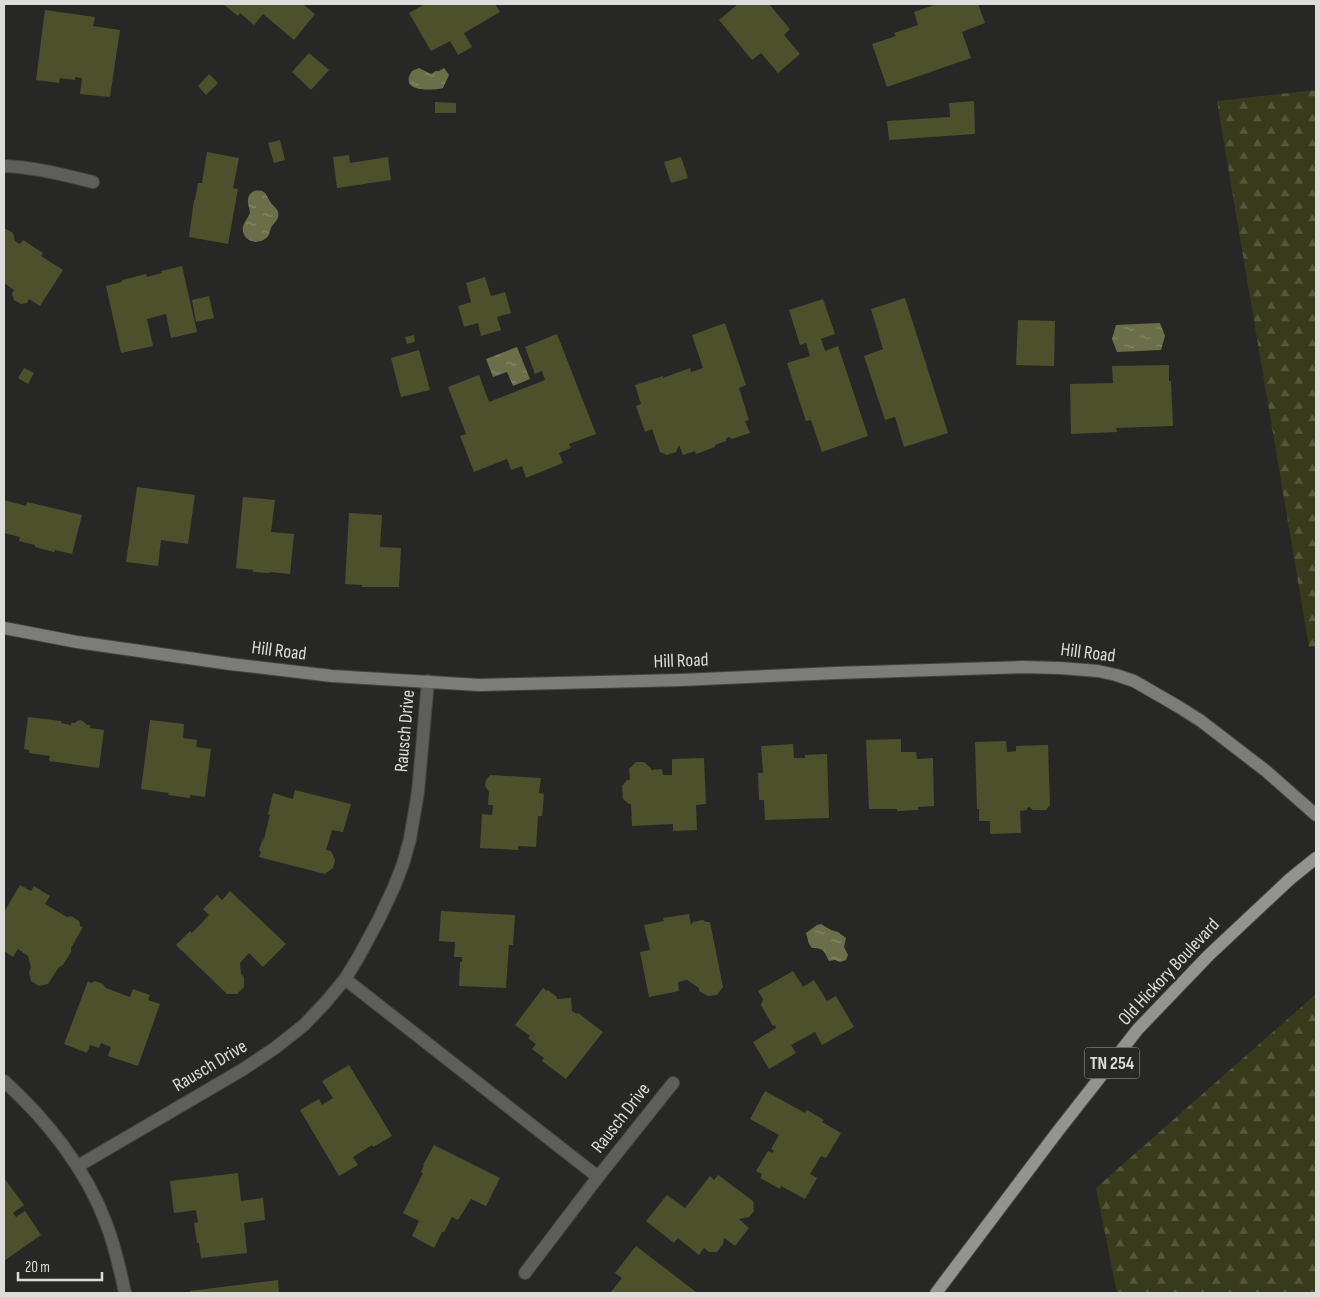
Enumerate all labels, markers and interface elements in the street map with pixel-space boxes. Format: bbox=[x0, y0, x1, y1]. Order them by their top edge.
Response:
street label: Hill Road bbox=[250, 636, 308, 666]
street label: Hill Road bbox=[1059, 638, 1117, 668]
street label: Hill Road bbox=[653, 649, 709, 673]
street label: Rausch Drive bbox=[390, 689, 420, 773]
street label: Old Hickory Boulevard bbox=[1113, 914, 1225, 1030]
street label: Rausch Drive bbox=[169, 1035, 251, 1097]
road number: TN 254 bbox=[1084, 1048, 1140, 1078]
street label: Rausch Drive bbox=[587, 1078, 655, 1158]
scale bar bbox=[18, 1250, 101, 1282]
text: 20 m bbox=[25, 1258, 50, 1277]

